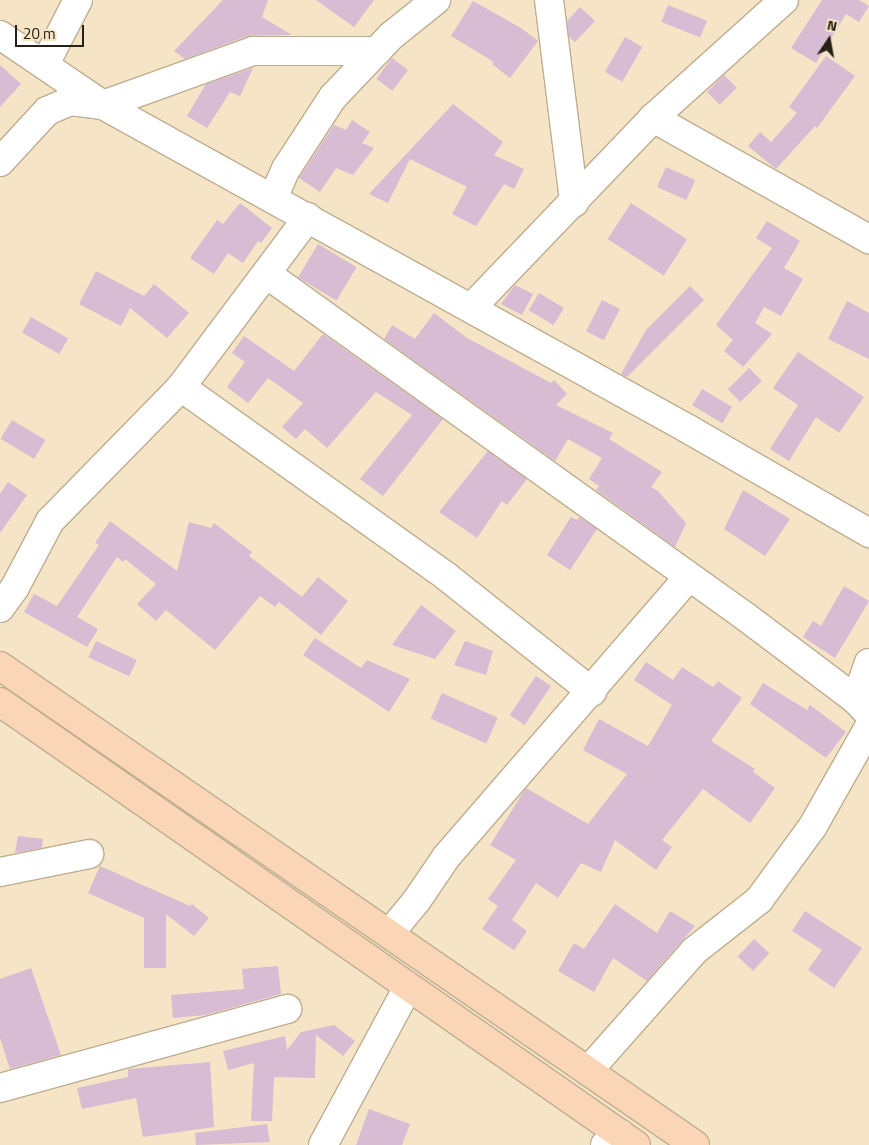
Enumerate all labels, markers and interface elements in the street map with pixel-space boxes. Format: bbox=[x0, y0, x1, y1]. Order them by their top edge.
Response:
text: N bbox=[825, 14, 839, 36]
scale bar bbox=[18, 15, 86, 47]
north arrow bbox=[804, 15, 854, 65]
text: 20 m bbox=[23, 22, 56, 45]

